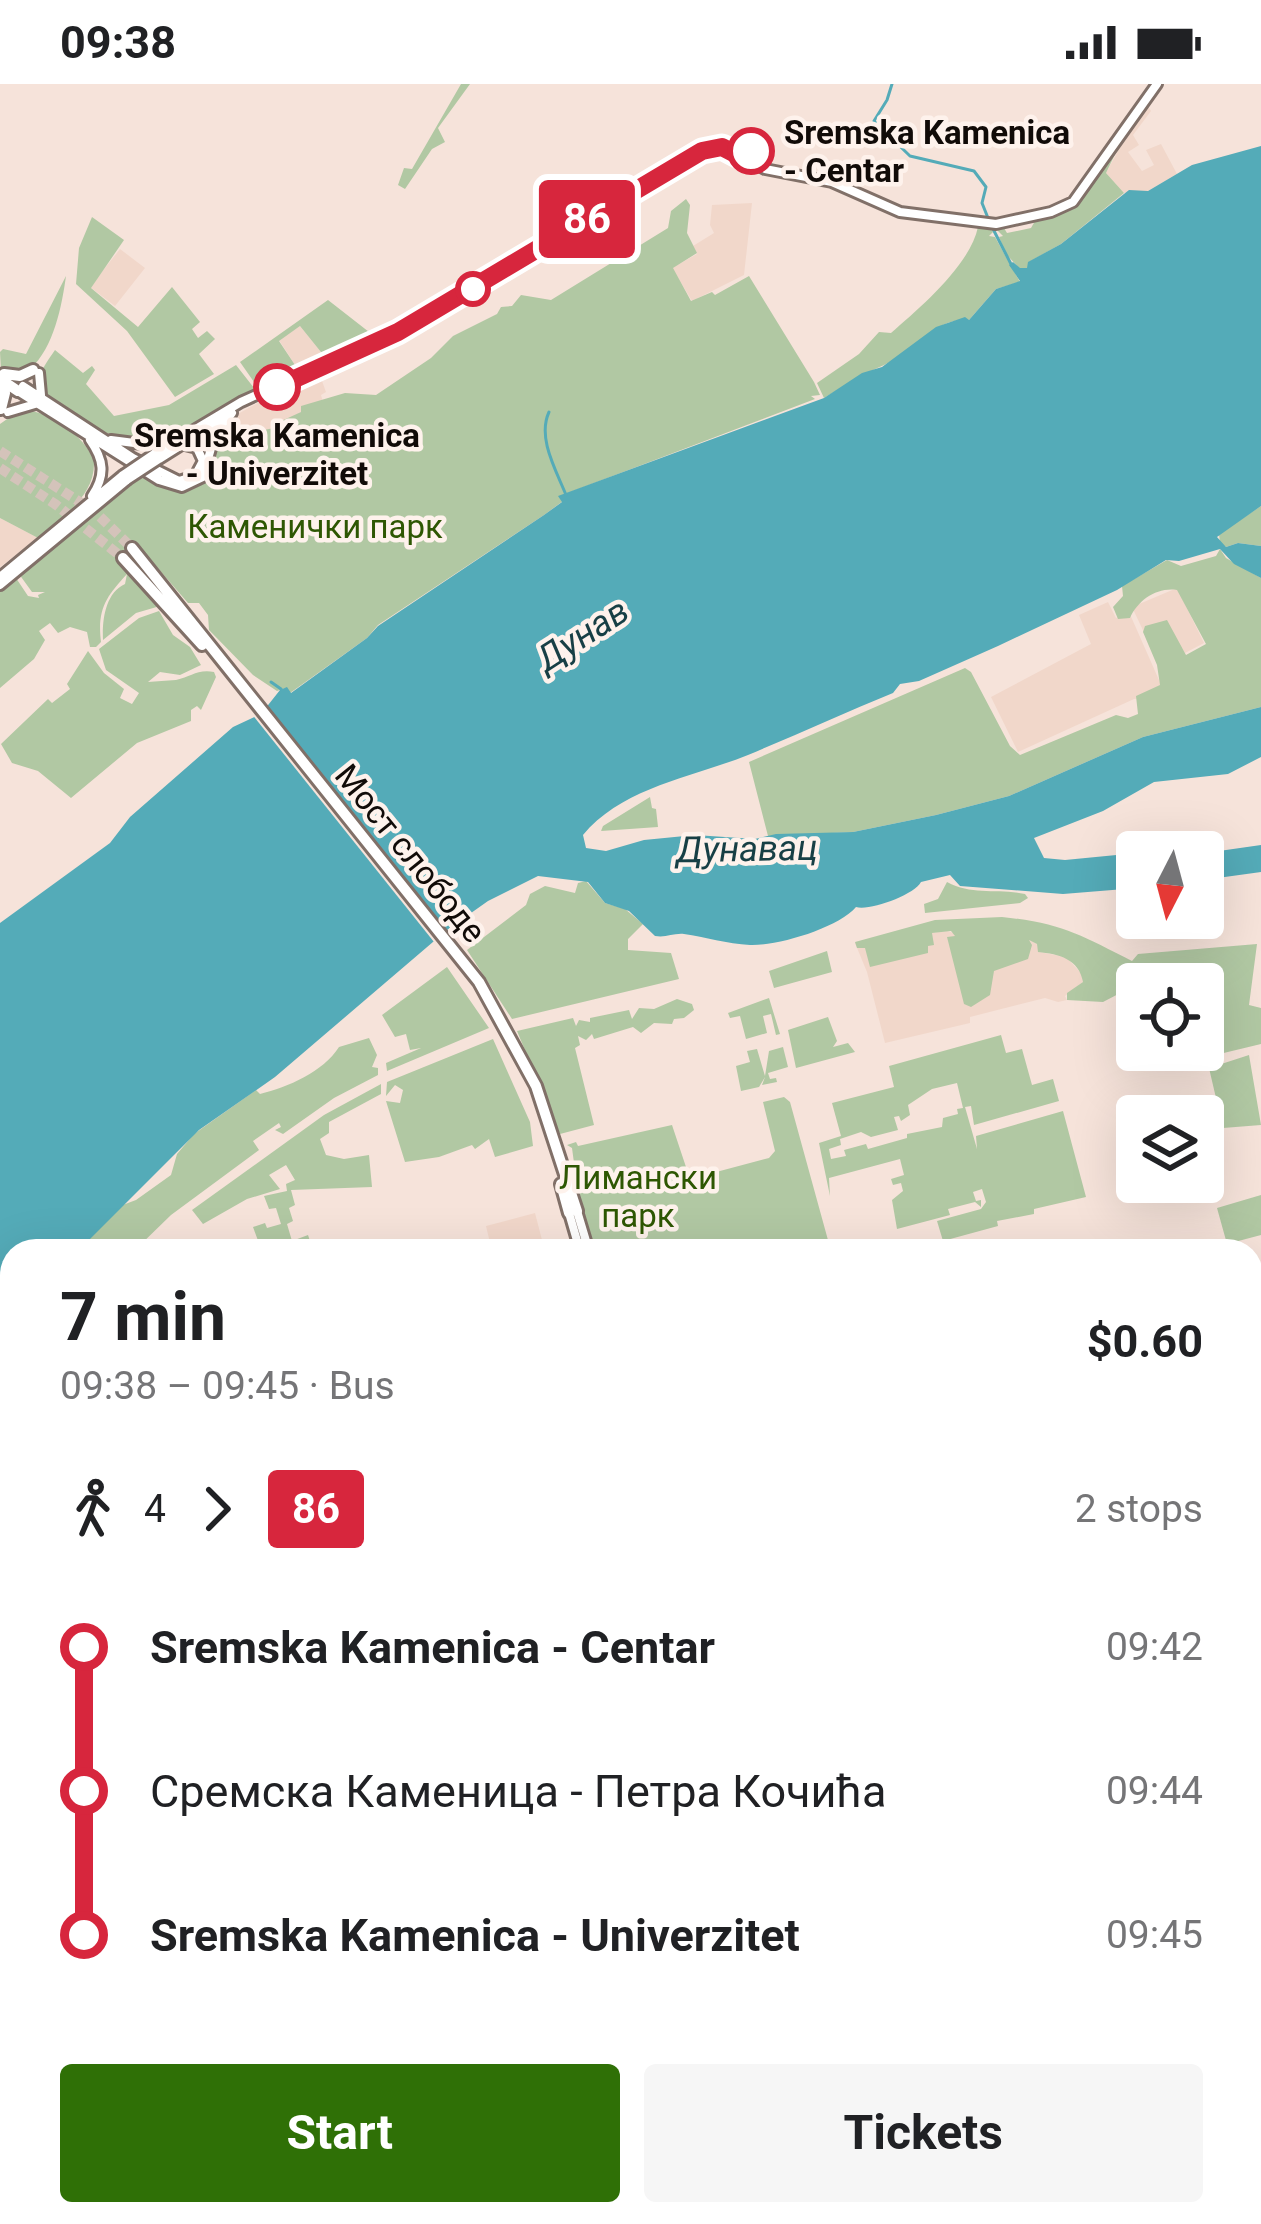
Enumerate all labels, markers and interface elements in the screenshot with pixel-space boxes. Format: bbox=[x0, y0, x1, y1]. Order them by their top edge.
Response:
text: 09:38 bbox=[60, 16, 176, 69]
place label: Sremska Kamenica - Centar bbox=[784, 113, 1070, 190]
marker: Sremska Kamenica - Centar bbox=[729, 129, 773, 173]
line badge: 86 bbox=[533, 180, 641, 258]
text: 86 bbox=[563, 194, 611, 243]
unlabelled marker bbox=[457, 273, 489, 305]
marker: Sremska Kamenica - Univerzitet bbox=[255, 365, 299, 409]
place label: Sremska Kamenica - Univerzitet bbox=[134, 416, 420, 493]
park label: Каменички парк bbox=[187, 507, 443, 546]
water label: Дунав bbox=[526, 589, 637, 682]
street label: Мост слободе bbox=[327, 757, 494, 950]
water label: Дунавац bbox=[673, 827, 818, 871]
north arrow bbox=[1116, 831, 1224, 939]
map controls bbox=[1116, 831, 1224, 1203]
button: locate bbox=[1116, 963, 1224, 1071]
button: layers bbox=[1116, 1095, 1224, 1203]
park label: Лимански парк bbox=[559, 1158, 717, 1235]
text: 7 min bbox=[60, 1279, 226, 1356]
text: $0.60 bbox=[1087, 1315, 1203, 1368]
text: 09:38 – 09:45 · Bus bbox=[60, 1363, 395, 1409]
icon: walk bbox=[60, 1476, 126, 1542]
icon: forward bbox=[184, 1476, 250, 1542]
text: 86 bbox=[292, 1484, 340, 1533]
text: 4 bbox=[144, 1486, 166, 1532]
text: 2 stops bbox=[1075, 1486, 1203, 1532]
text: Sremska Kamenica - Centar bbox=[150, 1621, 715, 1674]
text: 09:42 bbox=[1106, 1624, 1203, 1670]
text: Сремска Каменица - Петра Кочића bbox=[150, 1765, 886, 1818]
text: 09:44 bbox=[1106, 1768, 1203, 1814]
text: Sremska Kamenica - Univerzitet bbox=[150, 1909, 800, 1962]
text: 09:45 bbox=[1106, 1912, 1203, 1958]
button: Start bbox=[60, 2064, 620, 2202]
button: Tickets bbox=[644, 2064, 1203, 2202]

